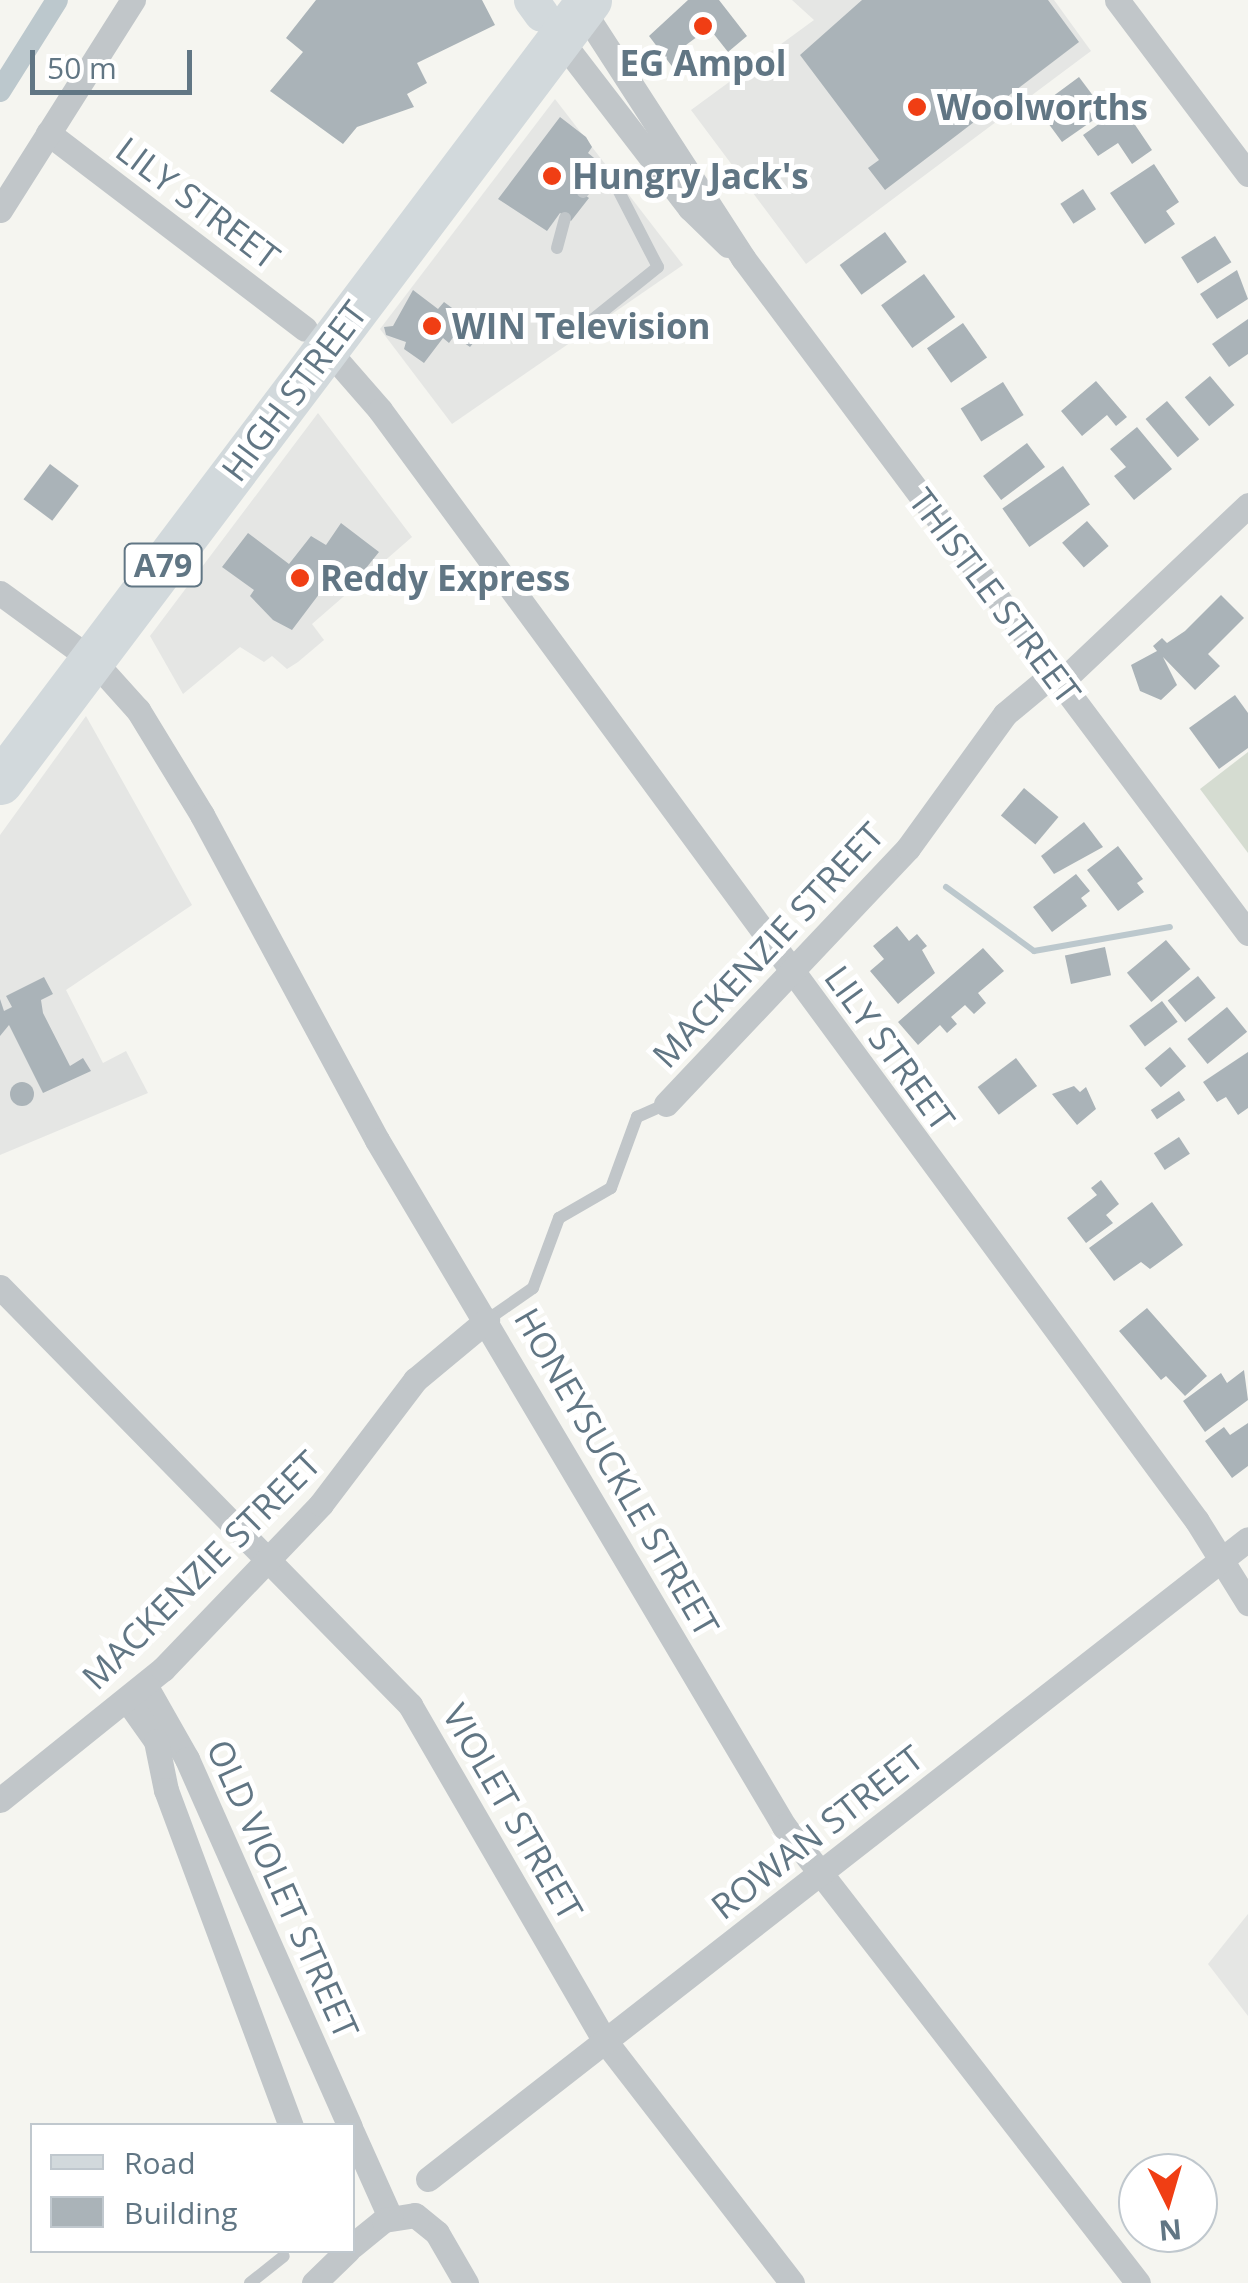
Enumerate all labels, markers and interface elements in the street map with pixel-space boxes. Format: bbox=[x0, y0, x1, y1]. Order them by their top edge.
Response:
marker: EG Ampol bbox=[692, 15, 714, 37]
scale bar bbox=[35, 30, 198, 92]
place label: EG Ampol bbox=[619, 42, 787, 84]
text: 50 m bbox=[47, 47, 117, 88]
place label: Woolworths bbox=[937, 86, 1148, 128]
marker: Woolworths bbox=[906, 96, 928, 118]
street label: LILY STREET bbox=[108, 128, 288, 278]
place label: Hungry Jack's bbox=[572, 155, 809, 197]
marker: Hungry Jack's bbox=[541, 165, 563, 187]
street label: HIGH STREET bbox=[213, 293, 375, 489]
place label: WIN Television bbox=[452, 305, 711, 347]
marker: WIN Television bbox=[421, 315, 443, 337]
street label: THISTLE STREET bbox=[900, 480, 1090, 712]
road number: A79 bbox=[123, 538, 203, 592]
place label: Reddy Express bbox=[320, 557, 570, 599]
marker: Reddy Express bbox=[289, 567, 311, 589]
street label: MACKENZIE STREET bbox=[644, 814, 892, 1076]
street label: LILY STREET bbox=[816, 957, 964, 1139]
street label: HONEYSUCKLE STREET bbox=[506, 1301, 728, 1643]
street label: MACKENZIE STREET bbox=[73, 1442, 329, 1698]
street label: VIOLET STREET bbox=[434, 1697, 592, 1927]
street label: OLD VIOLET STREET bbox=[198, 1733, 368, 2045]
street label: ROWAN STREET bbox=[703, 1736, 931, 1928]
legend bbox=[30, 2123, 355, 2253]
text: Road bbox=[124, 2142, 196, 2183]
north arrow bbox=[1118, 2153, 1218, 2253]
text: Building bbox=[124, 2192, 238, 2233]
text: N bbox=[1157, 2211, 1183, 2251]

